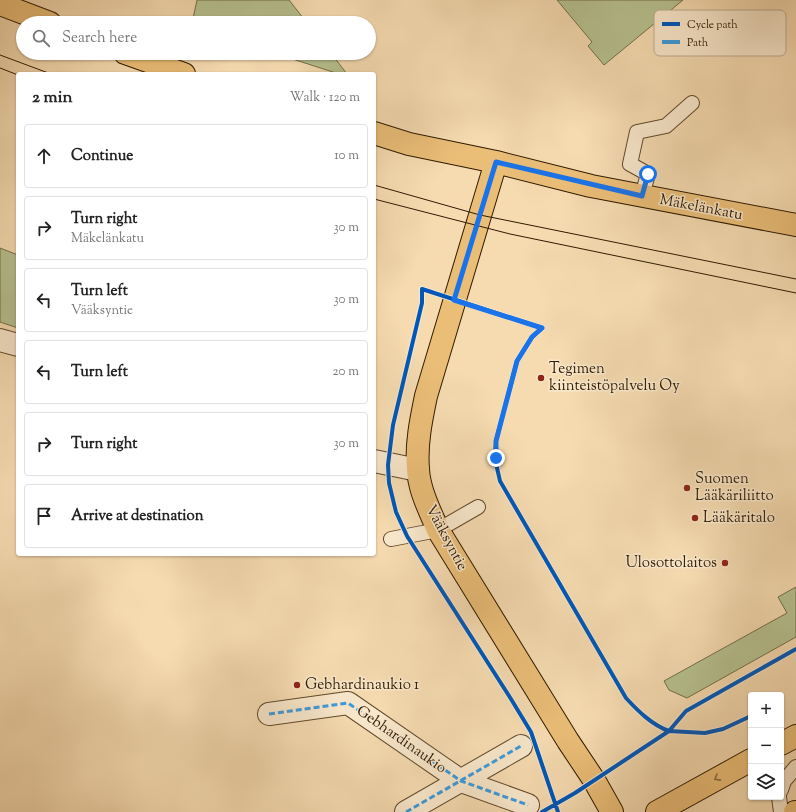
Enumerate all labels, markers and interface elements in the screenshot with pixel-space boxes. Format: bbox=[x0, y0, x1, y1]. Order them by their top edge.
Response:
legend bbox=[654, 10, 786, 56]
search box bbox=[16, 16, 376, 60]
text: Cycle path bbox=[687, 17, 738, 33]
icon: search bbox=[30, 27, 52, 49]
text: Search here bbox=[62, 28, 137, 49]
text: Path bbox=[687, 35, 709, 51]
text: 2 min bbox=[32, 86, 73, 110]
text: Walk · 120 m bbox=[290, 89, 360, 107]
icon: ahead bbox=[33, 145, 55, 167]
text: Continue bbox=[71, 146, 133, 167]
text: 10 m bbox=[334, 147, 359, 165]
route start bbox=[639, 165, 657, 183]
street label: Mäkelänkatu bbox=[658, 190, 745, 226]
text: Turn right bbox=[71, 209, 137, 230]
icon: right bbox=[33, 217, 55, 239]
text: 30 m bbox=[333, 219, 359, 237]
text: Mäkelänkatu bbox=[71, 230, 144, 248]
text: Turn left bbox=[71, 281, 128, 302]
icon: left bbox=[33, 289, 55, 311]
text: 30 m bbox=[333, 291, 359, 309]
text: Vääksyntie bbox=[71, 302, 133, 320]
place label: Tegimen kiinteistöpalvelu Oy bbox=[549, 359, 680, 397]
icon: left bbox=[33, 361, 55, 383]
text: Turn left bbox=[71, 362, 128, 383]
text: 20 m bbox=[333, 363, 359, 381]
marker: Tegimen kiinteistöpalvelu Oy bbox=[536, 373, 546, 383]
icon: right bbox=[33, 433, 55, 455]
text: Turn right bbox=[71, 434, 137, 455]
text: 30 m bbox=[333, 435, 359, 453]
route end bbox=[487, 449, 505, 467]
place label: Suomen Lääkäriliitto bbox=[695, 469, 774, 507]
marker: Suomen Lääkäriliitto bbox=[682, 483, 692, 493]
street label: Vääksyntie bbox=[420, 501, 472, 575]
icon: arrive bbox=[33, 505, 55, 527]
text: Arrive at destination bbox=[71, 506, 204, 527]
place label: Lääkäritalo bbox=[703, 508, 775, 529]
marker: Lääkäritalo bbox=[690, 513, 700, 523]
place label: Ulosottolaitos bbox=[626, 553, 717, 574]
marker: Ulosottolaitos bbox=[720, 558, 730, 568]
place label: Gebhardinaukio 1 bbox=[305, 675, 419, 696]
marker: Gebhardinaukio 1 bbox=[292, 680, 302, 690]
map controls bbox=[748, 692, 784, 800]
button: + bbox=[748, 692, 784, 728]
street label: Gebhardinaukio bbox=[352, 701, 450, 779]
button: − bbox=[748, 728, 784, 764]
button: layers bbox=[748, 764, 784, 800]
one-way arrow bbox=[714, 774, 721, 781]

